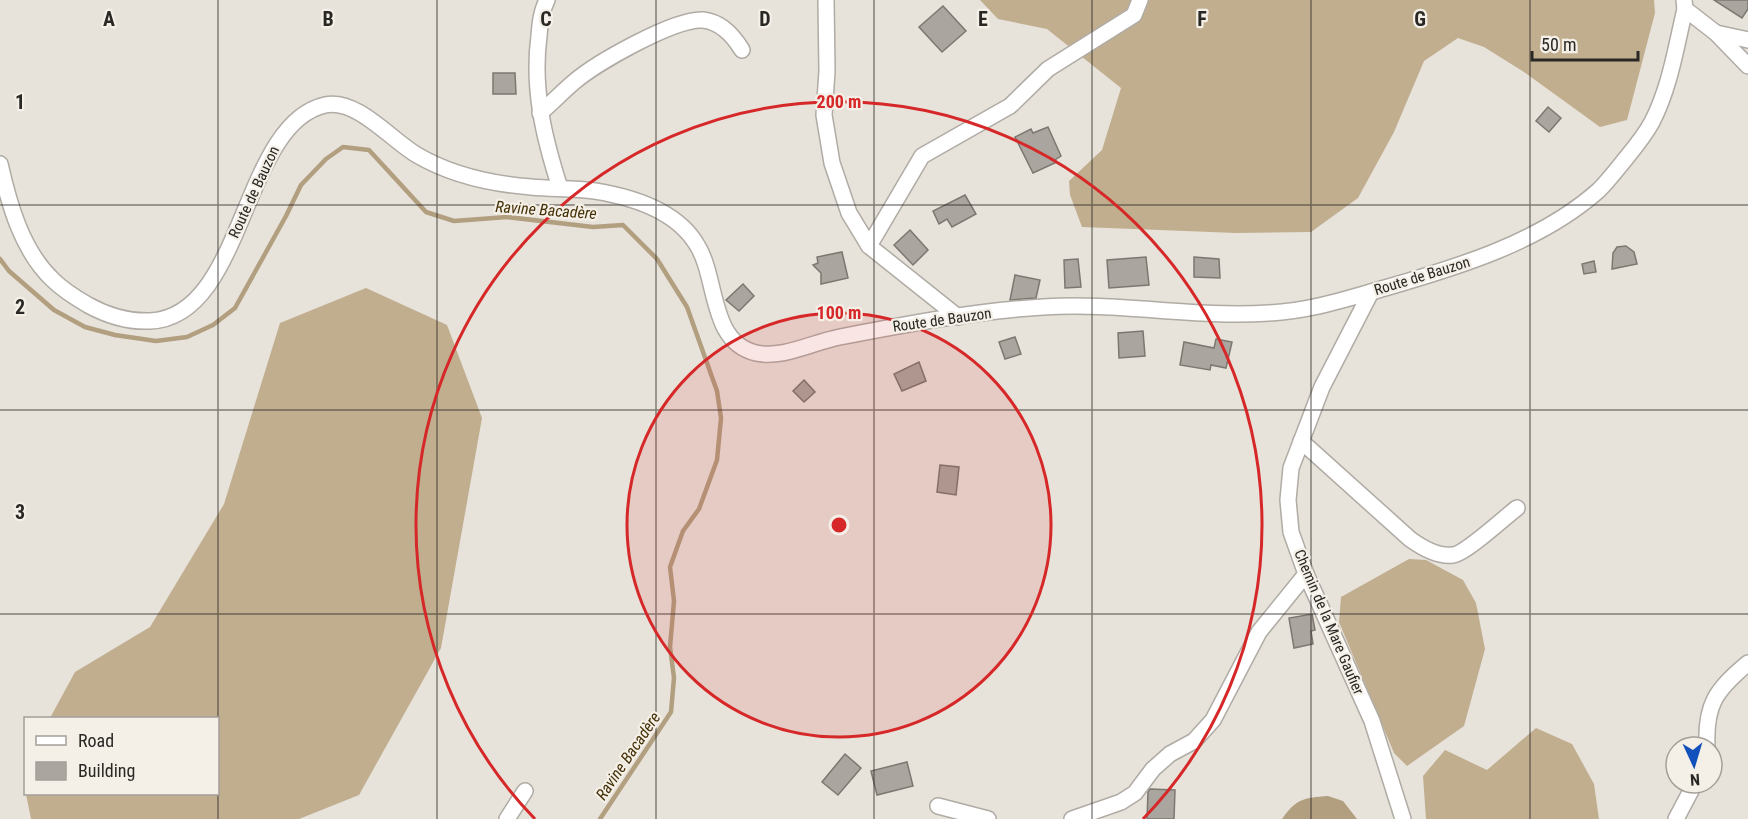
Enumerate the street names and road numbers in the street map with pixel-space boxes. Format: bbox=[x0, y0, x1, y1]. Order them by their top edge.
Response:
street label: Route de Bauzon bbox=[225, 143, 283, 241]
street label: Route de Bauzon bbox=[1372, 253, 1472, 299]
street label: Route de Bauzon bbox=[891, 304, 993, 336]
street label: Chemin de la Mare Gaufier bbox=[1290, 547, 1368, 698]

